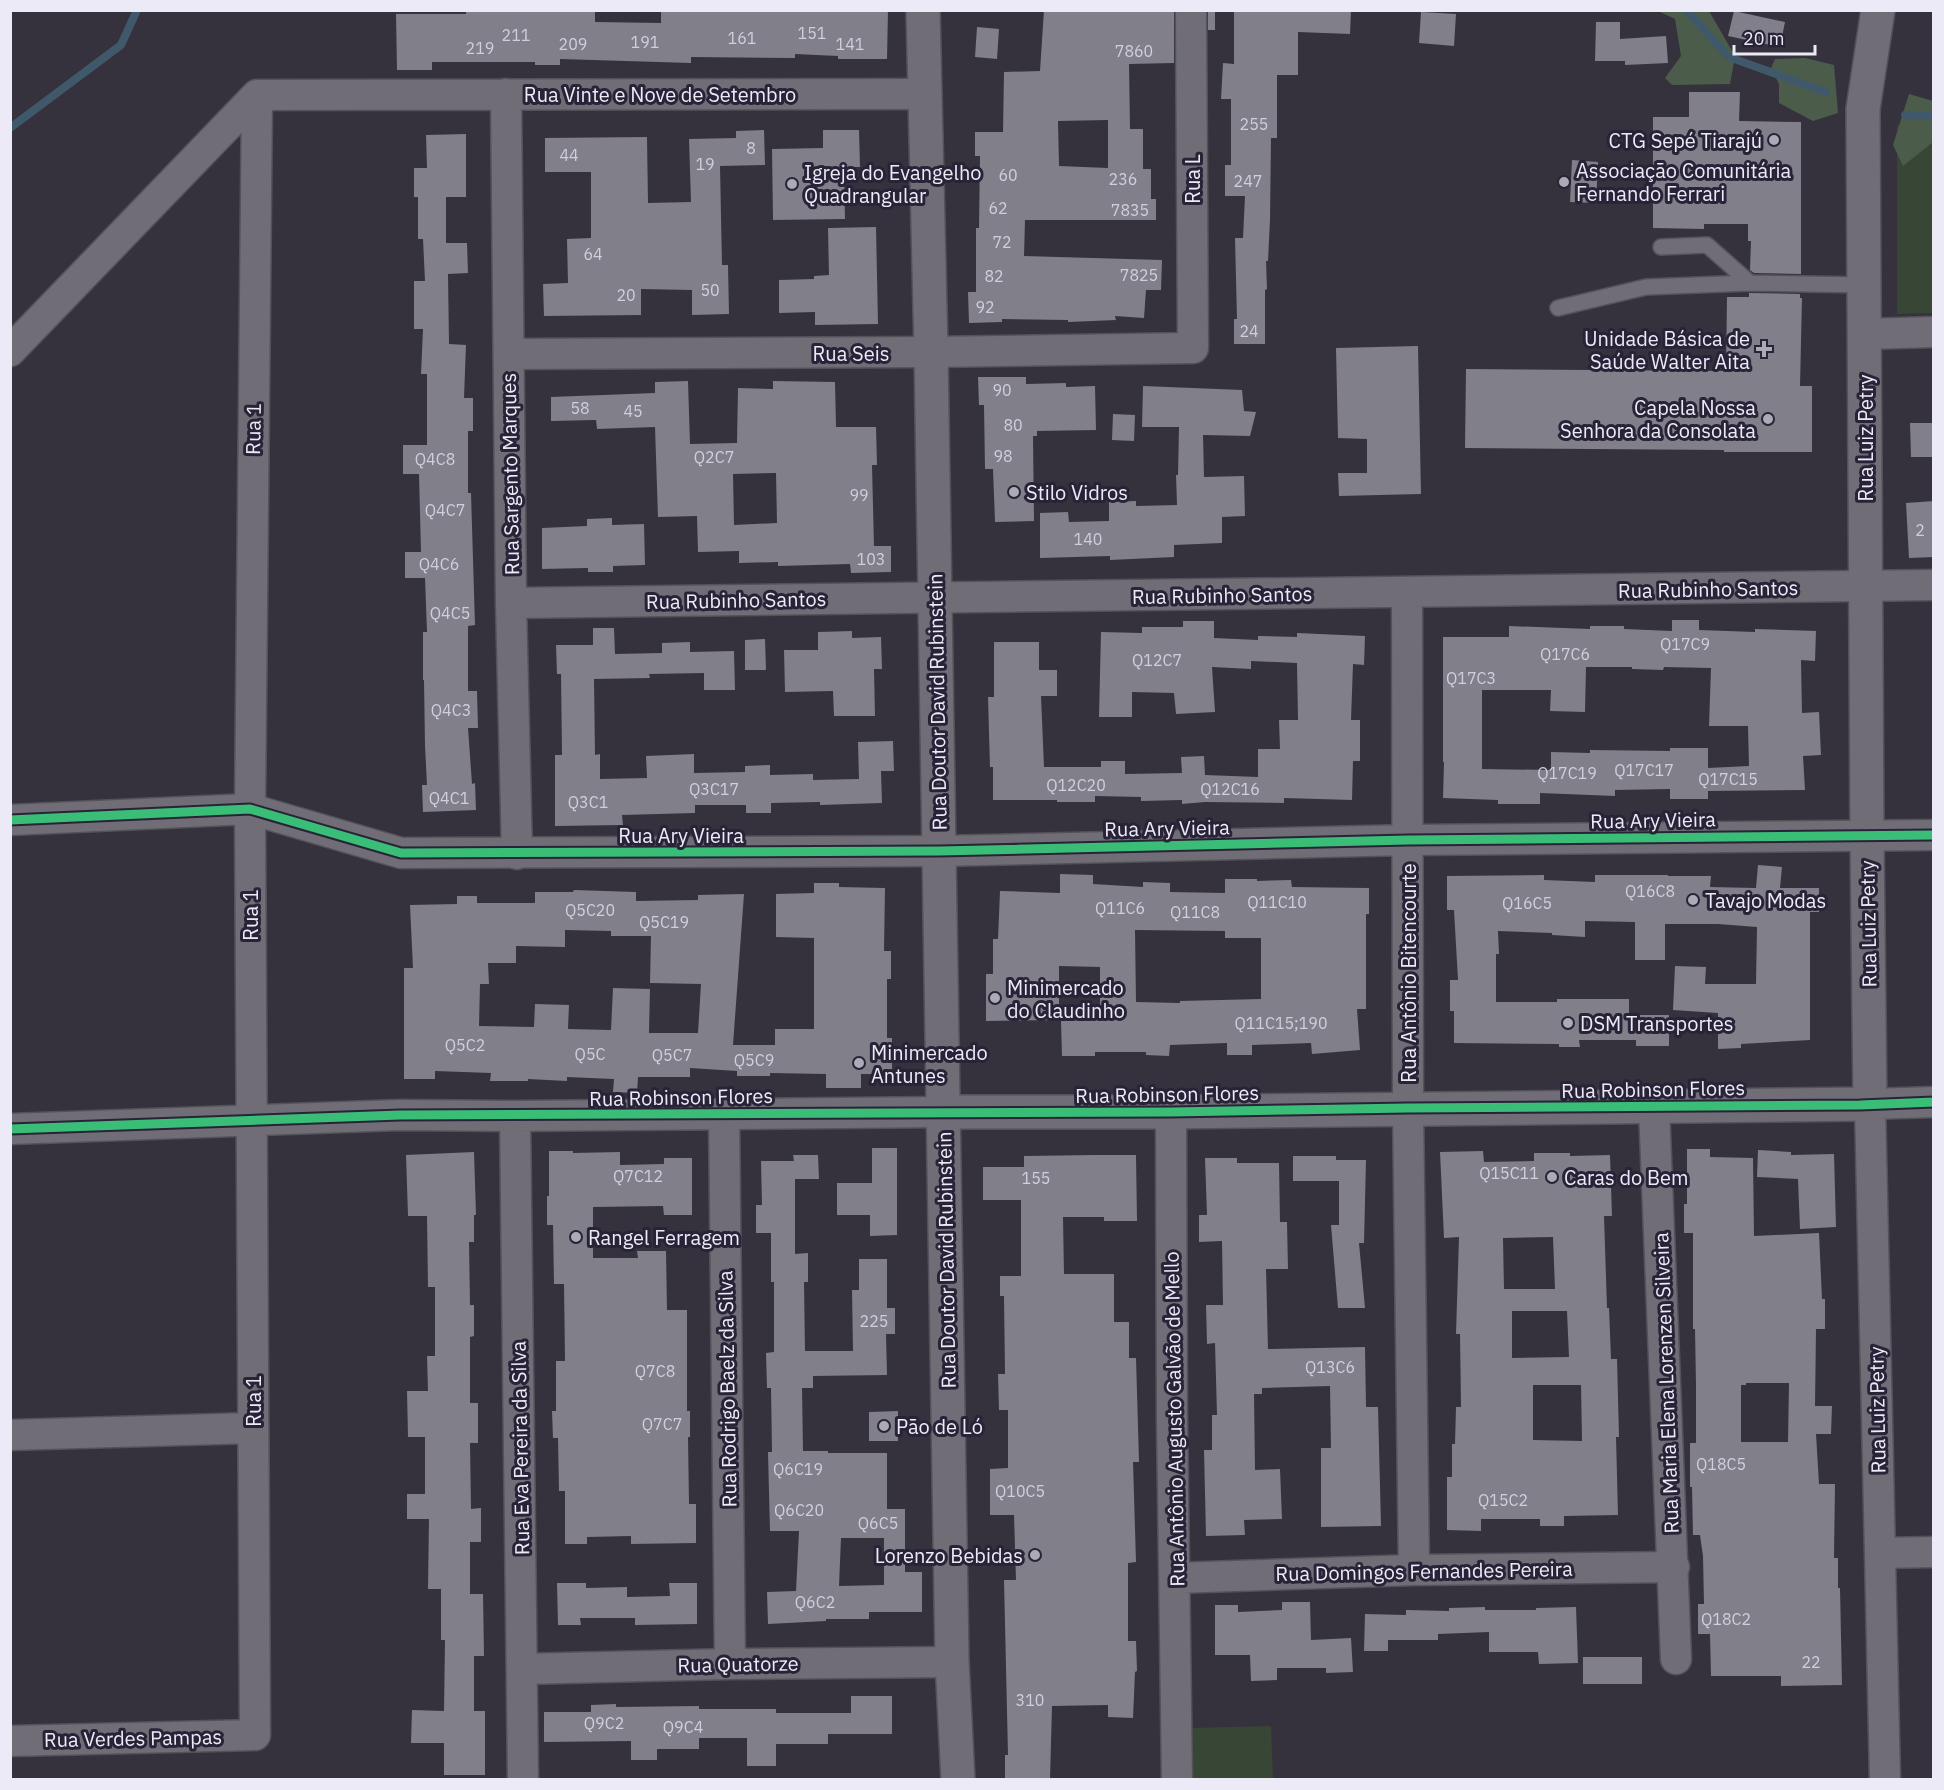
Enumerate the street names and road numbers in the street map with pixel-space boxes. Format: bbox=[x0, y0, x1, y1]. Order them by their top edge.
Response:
street label: Rua Vinte e Nove de Setembro bbox=[524, 81, 796, 108]
street label: Rua L bbox=[1179, 154, 1206, 204]
street label: Rua Seis bbox=[813, 340, 889, 367]
street label: Rua Sargento Marques bbox=[495, 373, 525, 575]
street label: Rua Luiz Petry bbox=[1852, 374, 1879, 501]
street label: Rua 1 bbox=[239, 403, 267, 455]
street label: Rua Doutor David Rubinstein bbox=[921, 573, 953, 831]
street label: Rua Rubinho Santos bbox=[1618, 574, 1798, 604]
street label: Rua Rubinho Santos bbox=[1132, 580, 1312, 610]
street label: Rua Rubinho Santos bbox=[646, 585, 826, 615]
street label: Rua Ary Vieira bbox=[1590, 805, 1716, 835]
street label: Rua Ary Vieira bbox=[1104, 813, 1230, 843]
street label: Rua Ary Vieira bbox=[618, 822, 744, 849]
street label: Rua Luiz Petry bbox=[1853, 860, 1883, 988]
street label: Rua Antônio Bitencourte bbox=[1395, 863, 1422, 1083]
street label: Rua 1 bbox=[237, 889, 264, 941]
street label: Rua Robinson Flores bbox=[1561, 1074, 1745, 1104]
street label: Rua Robinson Flores bbox=[1075, 1079, 1259, 1109]
street label: Rua Robinson Flores bbox=[589, 1082, 773, 1112]
street label: Rua Doutor David Rubinstein bbox=[930, 1131, 962, 1389]
street label: Rua Maria Elena Lorenzen Silveira bbox=[1647, 1232, 1685, 1534]
street label: Rua Antônio Augusto Galvão de Mello bbox=[1158, 1251, 1190, 1587]
street label: Rua Rodrigo Baelz da Silva bbox=[711, 1270, 743, 1508]
street label: Rua Eva Pereira da Silva bbox=[505, 1340, 535, 1555]
street label: Rua Luiz Petry bbox=[1862, 1346, 1892, 1474]
street label: Rua 1 bbox=[240, 1375, 267, 1427]
street label: Rua Domingos Fernandes Pereira bbox=[1275, 1555, 1573, 1587]
street label: Rua Quatorze bbox=[677, 1649, 799, 1679]
street label: Rua Verdes Pampas bbox=[44, 1723, 222, 1753]

